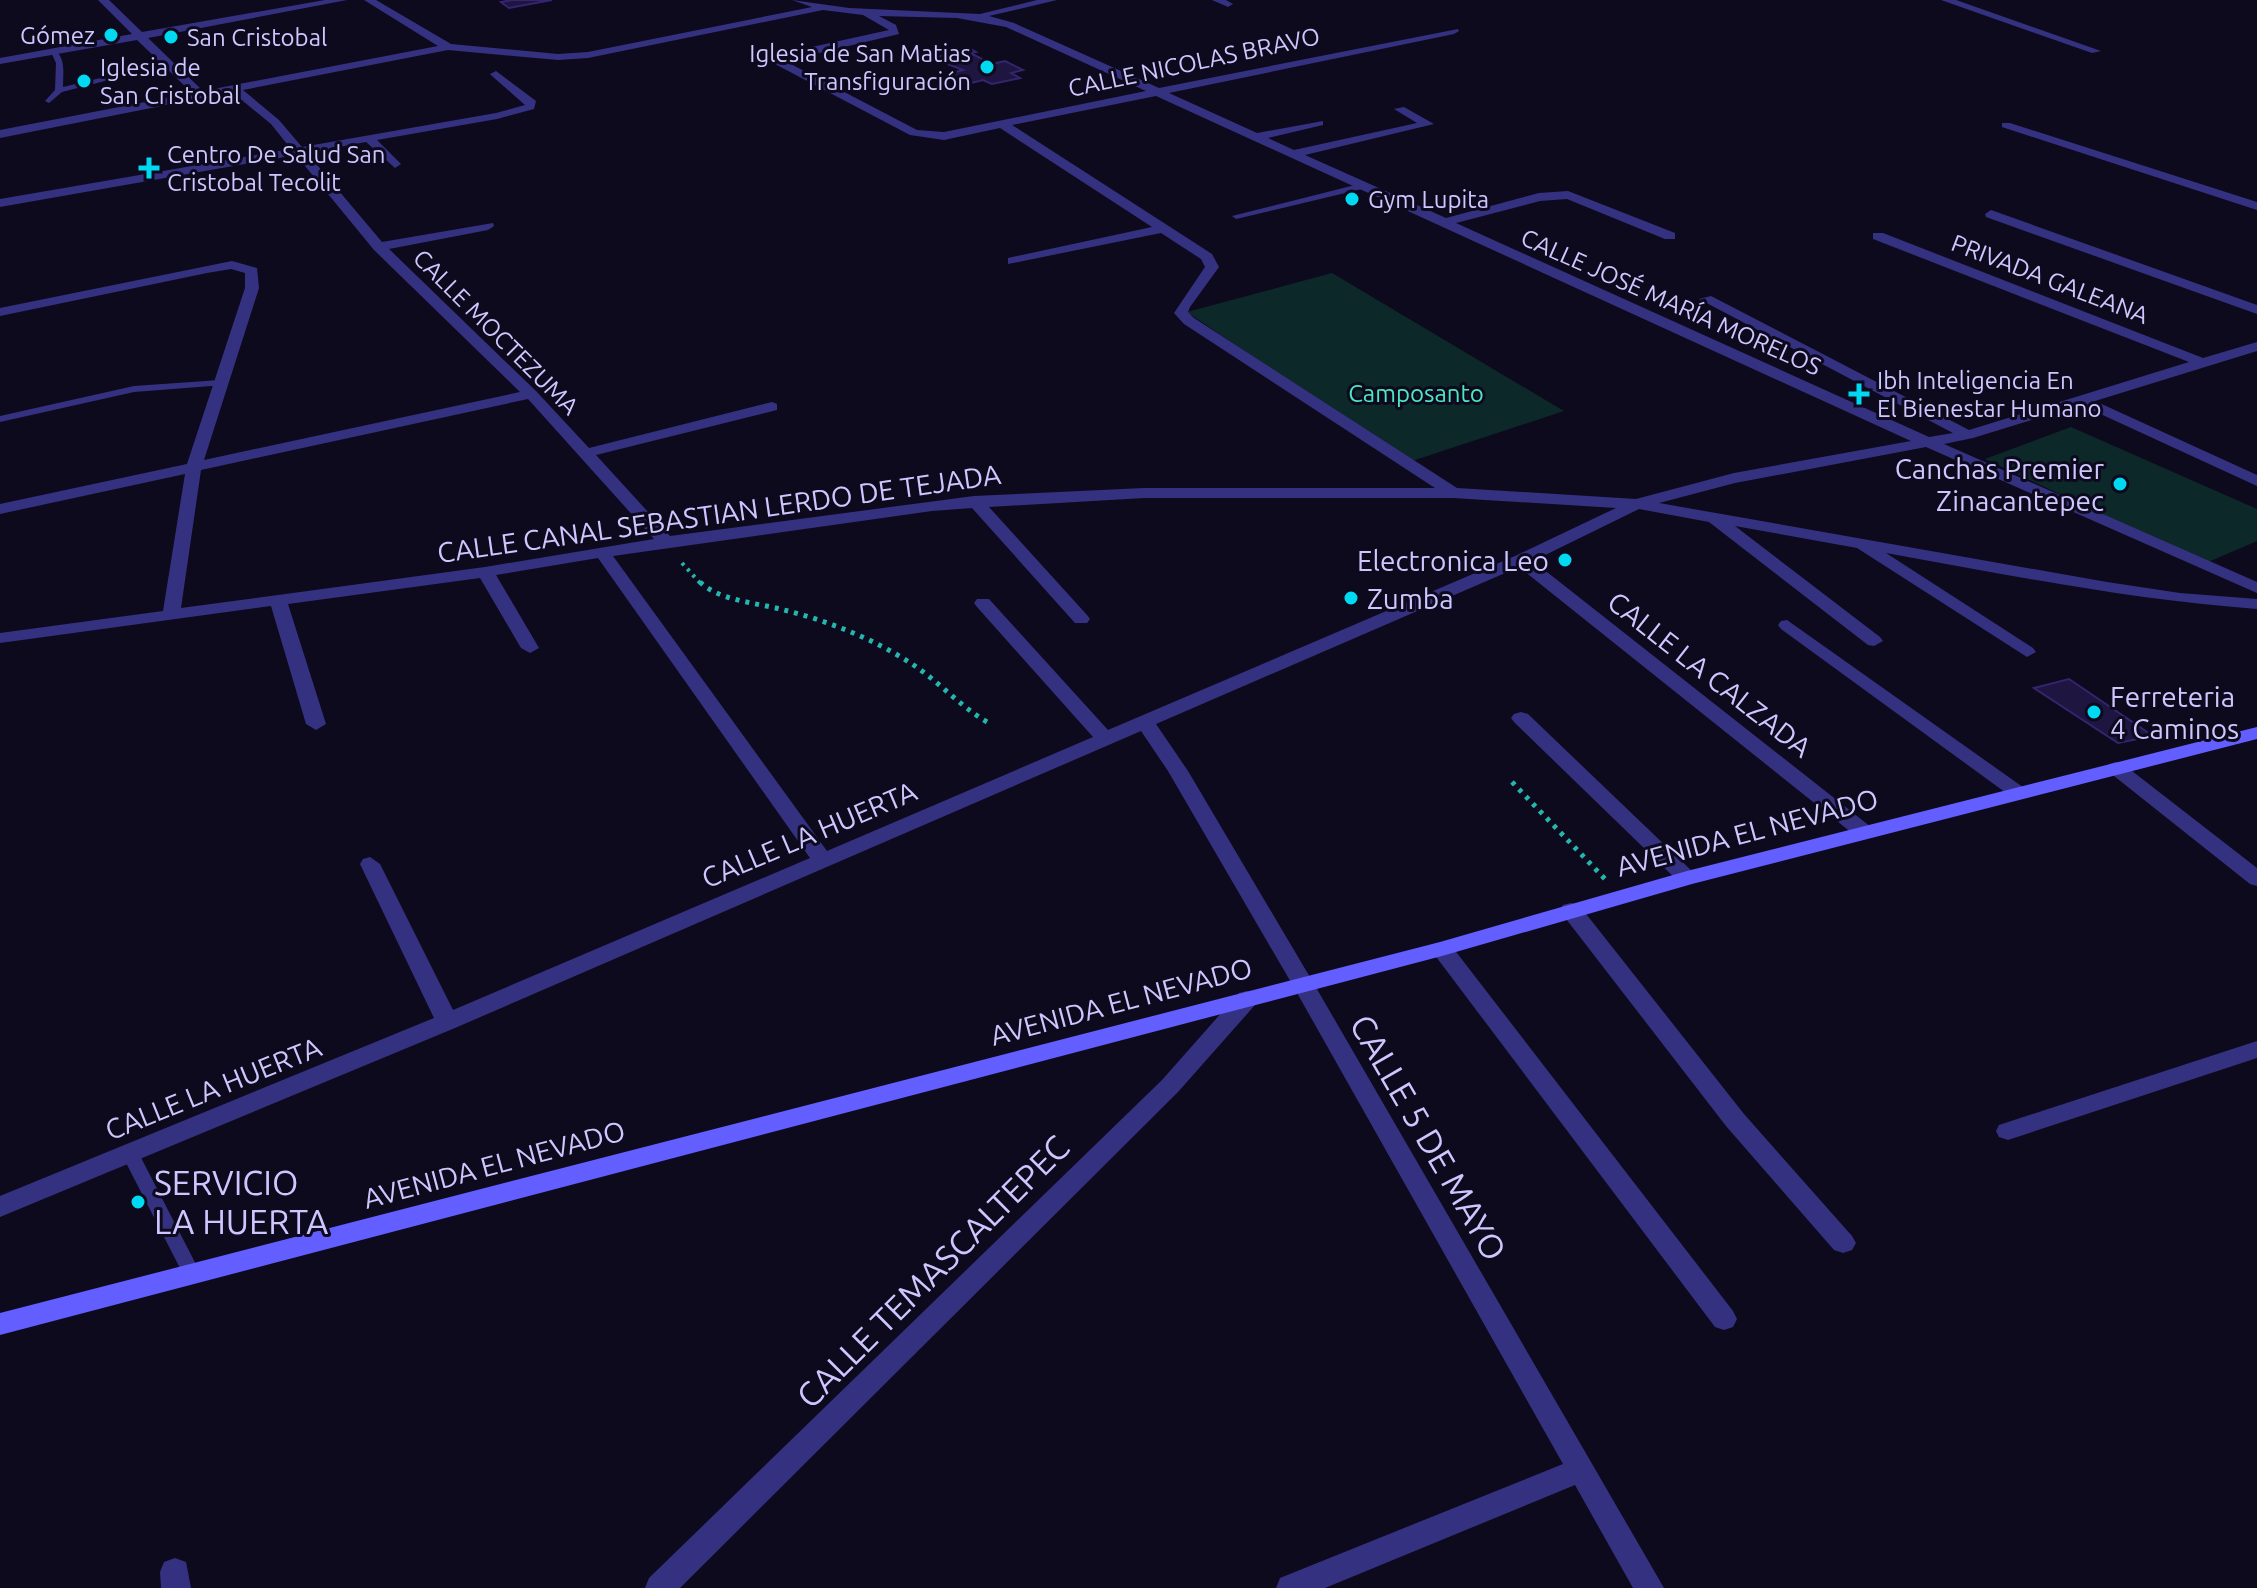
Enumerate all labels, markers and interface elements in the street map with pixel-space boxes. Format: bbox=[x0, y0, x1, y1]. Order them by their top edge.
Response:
place label: Gómez bbox=[20, 22, 95, 49]
street label: CALLE NICOLAS BRAVO bbox=[1066, 22, 1322, 102]
place label: San Cristobal bbox=[187, 24, 327, 51]
marker: Gómez bbox=[102, 26, 120, 44]
marker: San Cristobal bbox=[162, 28, 180, 46]
place label: Iglesia de San Matias Transfiguración bbox=[749, 40, 971, 95]
place label: Iglesia de San Cristobal bbox=[100, 54, 240, 109]
marker: Iglesia de San Matias Transfiguración bbox=[978, 58, 996, 76]
marker: Iglesia de San Cristobal bbox=[75, 72, 93, 90]
place label: Centro De Salud San Cristobal Tecolit bbox=[167, 141, 385, 196]
marker: Centro De Salud San Cristobal Tecolit bbox=[138, 157, 160, 179]
place label: Gym Lupita bbox=[1368, 186, 1489, 213]
marker: Gym Lupita bbox=[1343, 190, 1361, 208]
street label: CALLE JOSÉ MARÍA MORELOS bbox=[1517, 223, 1826, 381]
street label: PRIVADA GALEANA bbox=[1948, 229, 2153, 329]
street label: CALLE MOCTEZUMA bbox=[408, 244, 584, 420]
place label: Ibh Inteligencia En El Bienestar Humano bbox=[1877, 367, 2101, 422]
park label: Camposanto bbox=[1348, 380, 1484, 407]
marker: Ibh Inteligencia En El Bienestar Humano bbox=[1848, 383, 1870, 405]
place label: Canchas Premier Zinacantepec bbox=[1895, 453, 2104, 516]
street label: CALLE CANAL SEBASTIAN LERDO DE TEJADA bbox=[435, 458, 1003, 568]
marker: Canchas Premier Zinacantepec bbox=[2111, 475, 2129, 493]
place label: Electronica Leo bbox=[1357, 545, 1549, 576]
marker: Electronica Leo bbox=[1556, 551, 1574, 569]
place label: Zumba bbox=[1367, 583, 1454, 614]
street label: CALLE LA CALZADA bbox=[1602, 585, 1818, 763]
marker: Zumba bbox=[1342, 589, 1360, 607]
place label: Ferreteria 4 Caminos bbox=[2110, 681, 2239, 744]
marker: Ferreteria 4 Caminos bbox=[2085, 703, 2103, 721]
street label: CALLE LA HUERTA bbox=[697, 775, 921, 893]
street label: AVENIDA EL NEVADO bbox=[1613, 782, 1881, 882]
street label: AVENIDA EL NEVADO bbox=[987, 951, 1255, 1051]
street label: CALLE 5 DE MAYO bbox=[1343, 1007, 1515, 1267]
street label: CALLE LA HUERTA bbox=[100, 1030, 326, 1146]
street label: AVENIDA EL NEVADO bbox=[360, 1114, 628, 1214]
street label: CALLE TEMASCALTEPEC bbox=[788, 1127, 1076, 1415]
place label: SERVICIO LA HUERTA bbox=[154, 1163, 328, 1240]
marker: SERVICIO LA HUERTA bbox=[129, 1193, 147, 1211]

